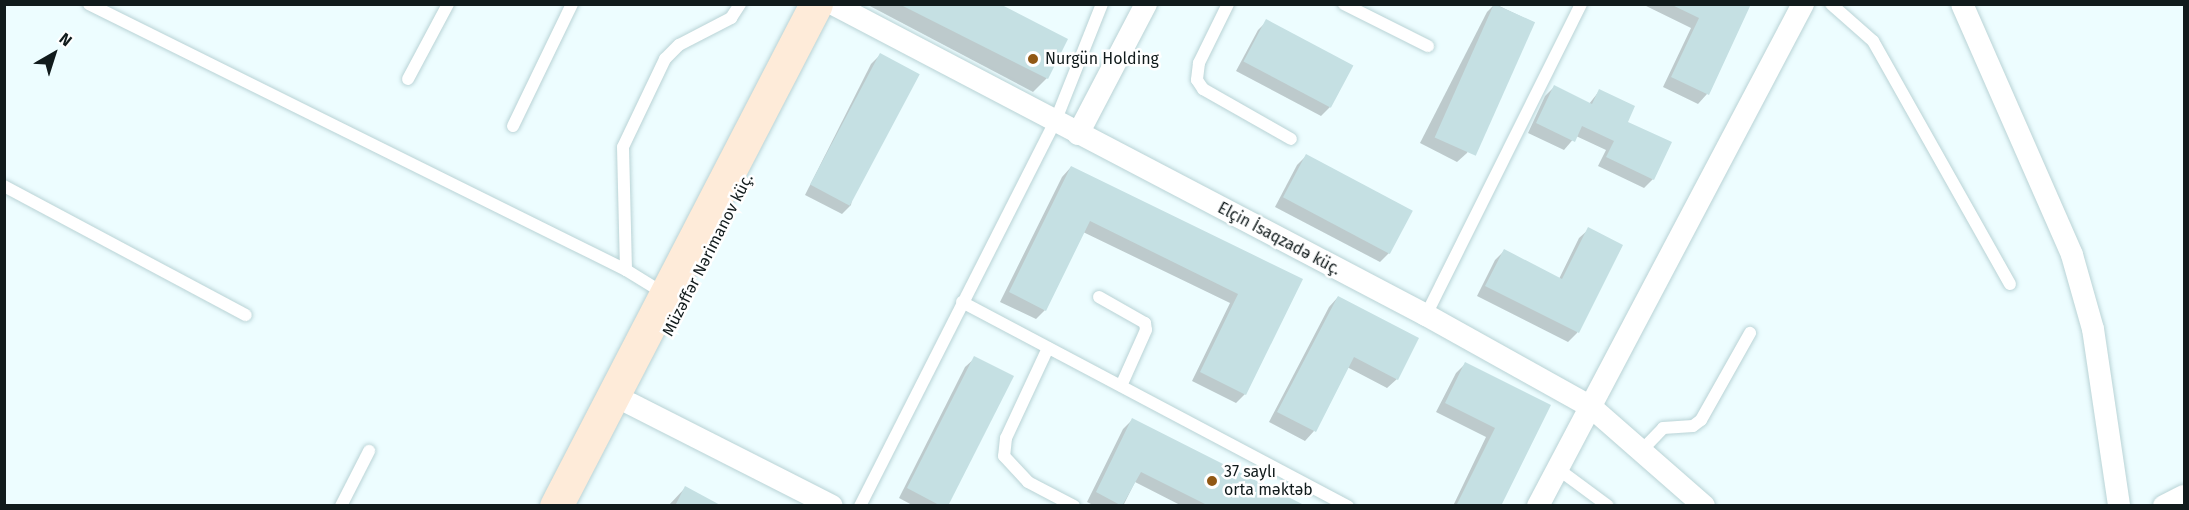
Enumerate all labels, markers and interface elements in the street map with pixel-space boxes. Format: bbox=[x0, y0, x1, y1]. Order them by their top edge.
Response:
north arrow bbox=[24, 24, 84, 84]
text: N bbox=[56, 29, 76, 50]
place label: Nurgün Holding bbox=[1045, 49, 1159, 69]
marker: Nurgün Holding bbox=[1026, 52, 1040, 66]
street label: Müzəffər Nərimanov küç. bbox=[659, 170, 757, 340]
street label: Elçin İsaqzadə küç. bbox=[1214, 199, 1344, 279]
place label: 37 saylı orta məktəb bbox=[1224, 462, 1313, 500]
marker: 37 saylı orta məktəb bbox=[1205, 474, 1219, 488]

